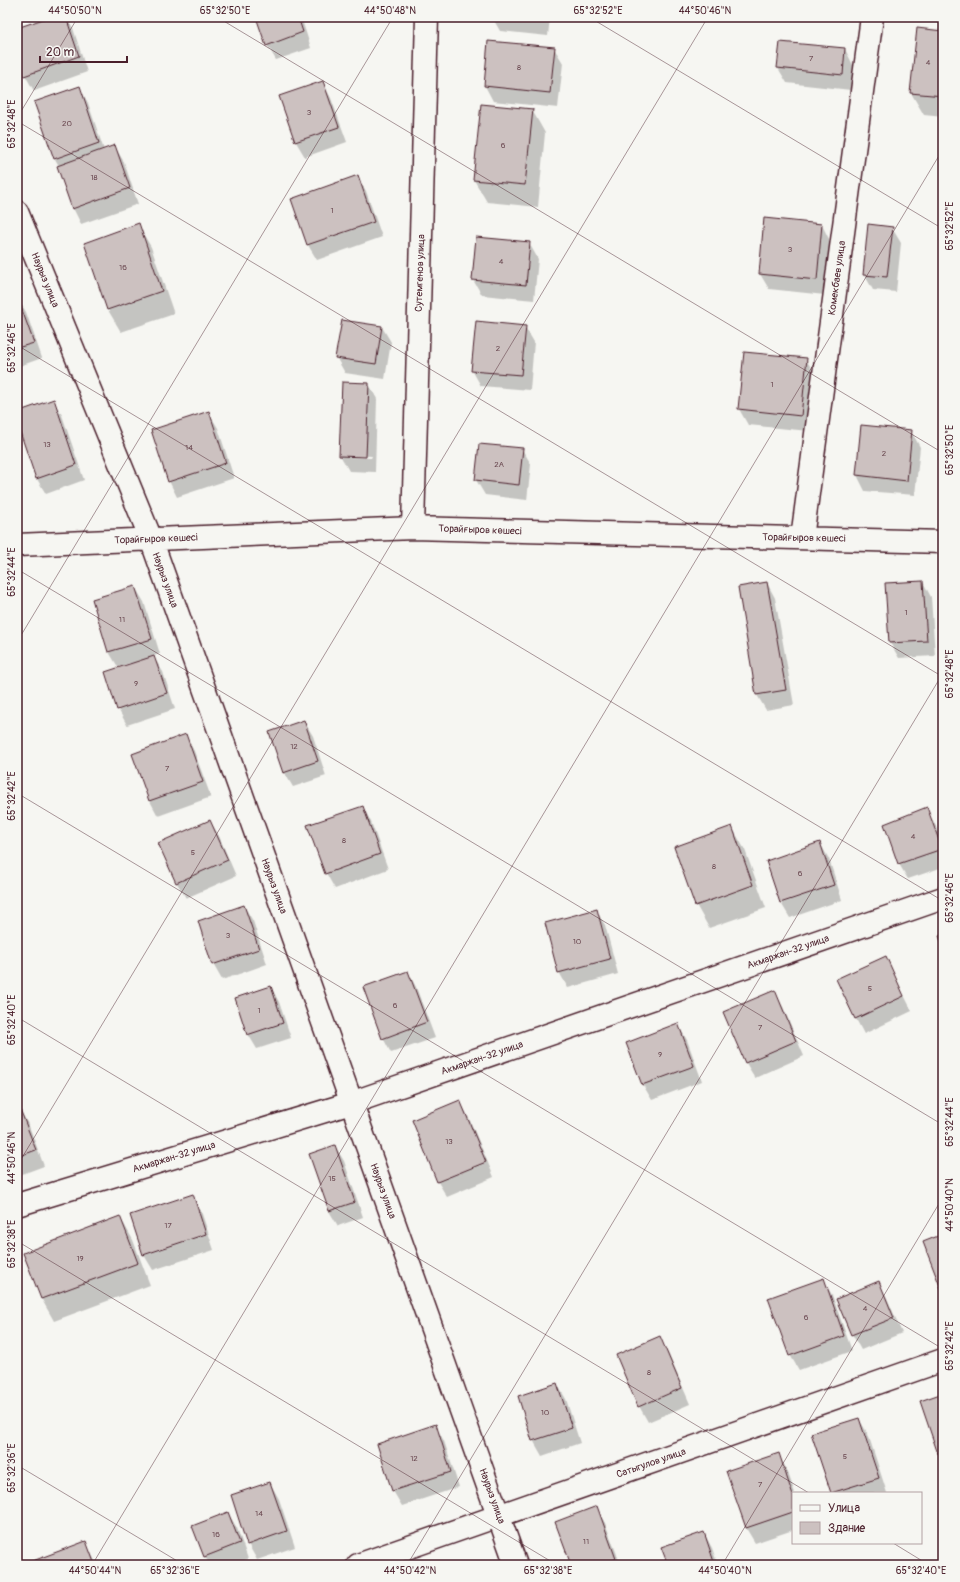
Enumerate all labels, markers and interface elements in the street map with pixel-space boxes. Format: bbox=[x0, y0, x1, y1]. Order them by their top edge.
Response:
text: 44°50'50"N bbox=[48, 5, 102, 17]
text: 65°32'50"E bbox=[200, 5, 250, 17]
text: 44°50'48"N bbox=[364, 5, 416, 17]
text: 65°32'52"E bbox=[573, 5, 623, 17]
text: 44°50'46"N bbox=[679, 5, 732, 17]
scale bar bbox=[40, 38, 127, 64]
text: 20 m bbox=[46, 45, 75, 60]
house number: 7 bbox=[809, 54, 814, 63]
house number: 4 bbox=[926, 58, 931, 67]
house number: 8 bbox=[517, 63, 521, 72]
text: 65°32'48"E bbox=[6, 100, 18, 148]
house number: 3 bbox=[307, 108, 312, 117]
house number: 20 bbox=[62, 119, 73, 128]
house number: 6 bbox=[501, 141, 506, 150]
house number: 18 bbox=[90, 173, 98, 182]
text: 65°32'52"E bbox=[944, 201, 956, 251]
house number: 1 bbox=[330, 206, 334, 215]
street label: Сутемгенов улица bbox=[413, 234, 427, 312]
street label: Комекбаев улица bbox=[826, 240, 848, 316]
house number: 3 bbox=[788, 245, 793, 254]
street label: Наурыз улица bbox=[29, 251, 62, 310]
house number: 4 bbox=[499, 257, 504, 266]
house number: 16 bbox=[119, 263, 127, 272]
text: 65°32'46"E bbox=[6, 323, 18, 373]
house number: 2 bbox=[496, 344, 501, 353]
house number: 1 bbox=[770, 380, 774, 389]
text: 65°32'50"E bbox=[944, 425, 956, 475]
house number: 13 bbox=[43, 440, 51, 449]
house number: 14 bbox=[185, 443, 193, 452]
house number: 2 bbox=[882, 449, 887, 458]
house number: 2А bbox=[494, 460, 504, 469]
street label: Торайғыров көшесі bbox=[438, 523, 522, 537]
street label: Торайғыров көшесі bbox=[762, 531, 846, 545]
street label: Торайғыров көшесі bbox=[114, 532, 198, 546]
text: 65°32'44"E bbox=[6, 547, 18, 597]
street label: Наурыз улица bbox=[149, 551, 181, 610]
house number: 1 bbox=[904, 608, 908, 617]
house number: 11 bbox=[119, 615, 125, 624]
text: 65°32'48"E bbox=[944, 650, 956, 698]
house number: 9 bbox=[134, 679, 138, 688]
house number: 12 bbox=[290, 742, 298, 751]
house number: 7 bbox=[165, 764, 170, 773]
text: 65°32'42"E bbox=[6, 771, 18, 821]
house number: 4 bbox=[911, 832, 916, 841]
house number: 8 bbox=[342, 836, 346, 845]
house number: 5 bbox=[191, 848, 195, 857]
street label: Наурыз улица bbox=[258, 857, 290, 916]
house number: 8 bbox=[712, 862, 716, 871]
house number: 6 bbox=[798, 869, 803, 878]
text: 65°32'46"E bbox=[944, 873, 956, 923]
house number: 3 bbox=[226, 931, 231, 940]
street label: Акмаржан-32 улица bbox=[745, 932, 831, 972]
house number: 10 bbox=[573, 937, 582, 946]
house number: 5 bbox=[868, 984, 872, 993]
text: 65°32'40"E bbox=[6, 995, 18, 1045]
house number: 6 bbox=[393, 1001, 398, 1010]
house number: 1 bbox=[257, 1006, 261, 1015]
house number: 7 bbox=[758, 1023, 763, 1032]
street label: Акмаржан-32 улица bbox=[439, 1038, 525, 1078]
house number: 9 bbox=[658, 1050, 662, 1059]
text: 65°32'44"E bbox=[944, 1097, 956, 1147]
text: 44°50'46"N bbox=[6, 1131, 18, 1184]
house number: 13 bbox=[445, 1137, 453, 1146]
street label: Акмаржан-32 улица bbox=[131, 1139, 217, 1175]
street label: Наурыз улица bbox=[367, 1162, 399, 1221]
house number: 15 bbox=[328, 1174, 336, 1183]
text: 44°50'40"N bbox=[944, 1178, 956, 1232]
text: 65°32'38"E bbox=[6, 1220, 18, 1268]
house number: 17 bbox=[164, 1221, 172, 1230]
house number: 19 bbox=[76, 1254, 84, 1263]
house number: 4 bbox=[863, 1304, 868, 1313]
house number: 6 bbox=[804, 1313, 809, 1322]
text: 65°32'42"E bbox=[944, 1321, 956, 1371]
house number: 8 bbox=[647, 1368, 651, 1377]
house number: 10 bbox=[541, 1408, 550, 1417]
text: 65°32'36"E bbox=[6, 1443, 18, 1493]
street label: Сатыгулов улица bbox=[615, 1445, 688, 1480]
house number: 5 bbox=[843, 1452, 847, 1461]
house number: 12 bbox=[410, 1454, 418, 1463]
street label: Наурыз улица bbox=[476, 1467, 508, 1526]
house number: 7 bbox=[758, 1480, 763, 1489]
legend bbox=[792, 1492, 922, 1544]
text: Улица bbox=[828, 1501, 860, 1516]
house number: 14 bbox=[255, 1509, 263, 1518]
text: Здание bbox=[828, 1521, 865, 1536]
house number: 16 bbox=[212, 1530, 220, 1539]
house number: 11 bbox=[583, 1537, 589, 1546]
text: 44°50'44"N bbox=[69, 1565, 122, 1577]
text: 65°32'36"E bbox=[150, 1565, 200, 1577]
text: 44°50'42"N bbox=[384, 1565, 436, 1577]
text: 65°32'38"E bbox=[524, 1565, 572, 1577]
text: 44°50'40"N bbox=[698, 1565, 752, 1577]
text: 65°32'40"E bbox=[896, 1565, 946, 1577]

